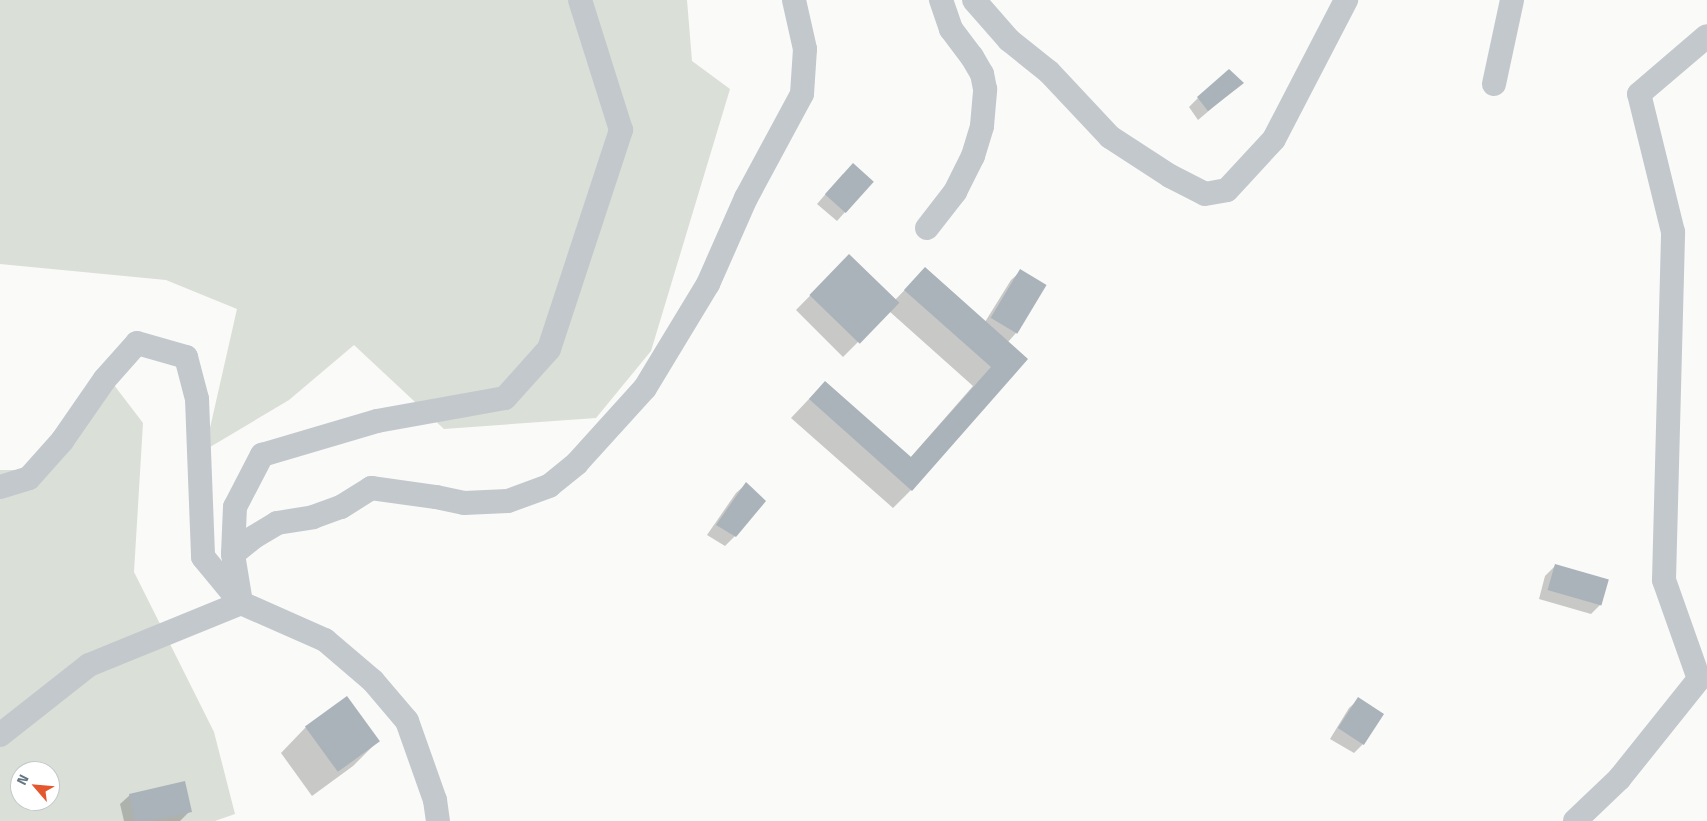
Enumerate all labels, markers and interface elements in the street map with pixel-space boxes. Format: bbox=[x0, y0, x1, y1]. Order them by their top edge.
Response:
north arrow bbox=[10, 761, 60, 811]
text: N bbox=[11, 770, 34, 789]

